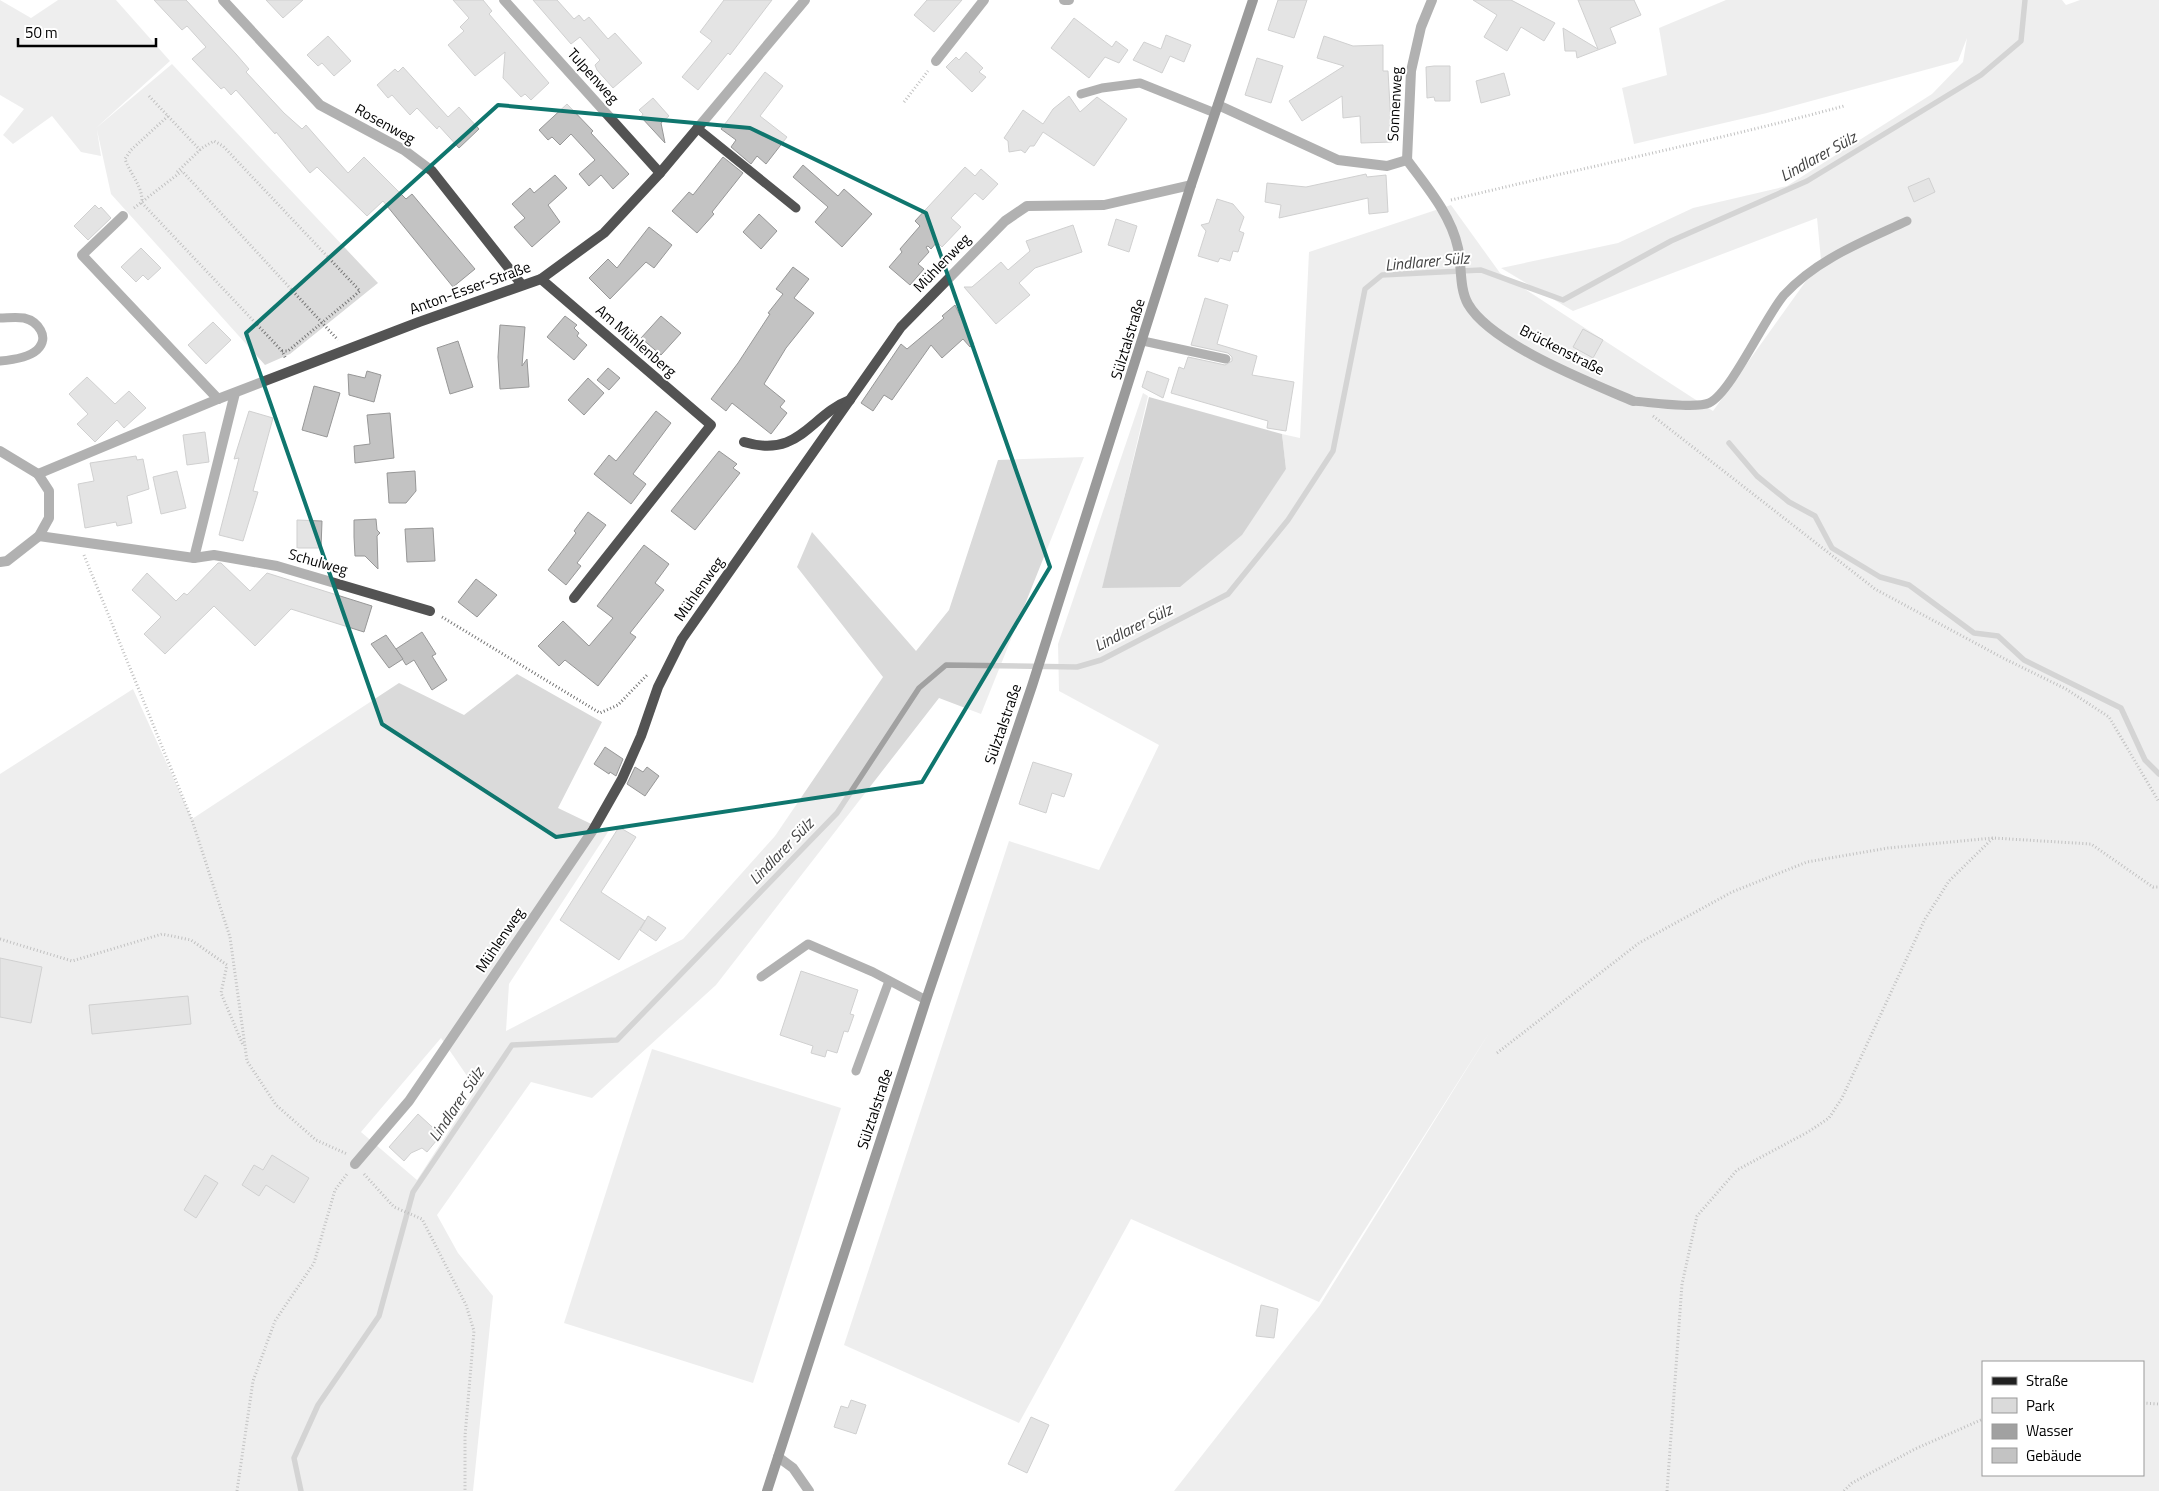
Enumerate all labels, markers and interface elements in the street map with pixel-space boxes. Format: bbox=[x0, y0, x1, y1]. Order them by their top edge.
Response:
scale bar bbox=[18, 15, 155, 47]
text: 50 m bbox=[25, 21, 58, 44]
street label: Tulpenweg bbox=[562, 43, 625, 109]
street label: Sonnenweg bbox=[1381, 66, 1408, 142]
street label: Rosenweg bbox=[351, 97, 420, 150]
water label: Lindlarer Sülz bbox=[1775, 124, 1862, 187]
street label: Mühlenweg bbox=[908, 228, 976, 297]
water label: Lindlarer Sülz bbox=[1384, 245, 1471, 277]
street label: Anton-Esser-Straße bbox=[406, 255, 534, 320]
street label: Sülztalstraße bbox=[1104, 295, 1151, 382]
street label: Am Mühlenberg bbox=[591, 299, 682, 383]
street label: Brückenstraße bbox=[1516, 318, 1609, 381]
street label: Schulweg bbox=[286, 542, 351, 581]
street label: Mühlenweg bbox=[668, 551, 729, 626]
water label: Lindlarer Sülz bbox=[1090, 597, 1177, 657]
street label: Sülztalstraße bbox=[978, 680, 1027, 767]
water label: Lindlarer Sülz bbox=[743, 811, 820, 890]
street label: Mühlenweg bbox=[469, 902, 530, 977]
water label: Lindlarer Sülz bbox=[422, 1061, 490, 1146]
street label: Sülztalstraße bbox=[851, 1065, 898, 1152]
legend bbox=[1982, 1361, 2144, 1476]
text: Straße bbox=[2026, 1369, 2068, 1392]
text: Park bbox=[2026, 1394, 2055, 1417]
text: Wasser bbox=[2026, 1419, 2073, 1442]
text: Gebäude bbox=[2026, 1444, 2082, 1467]

